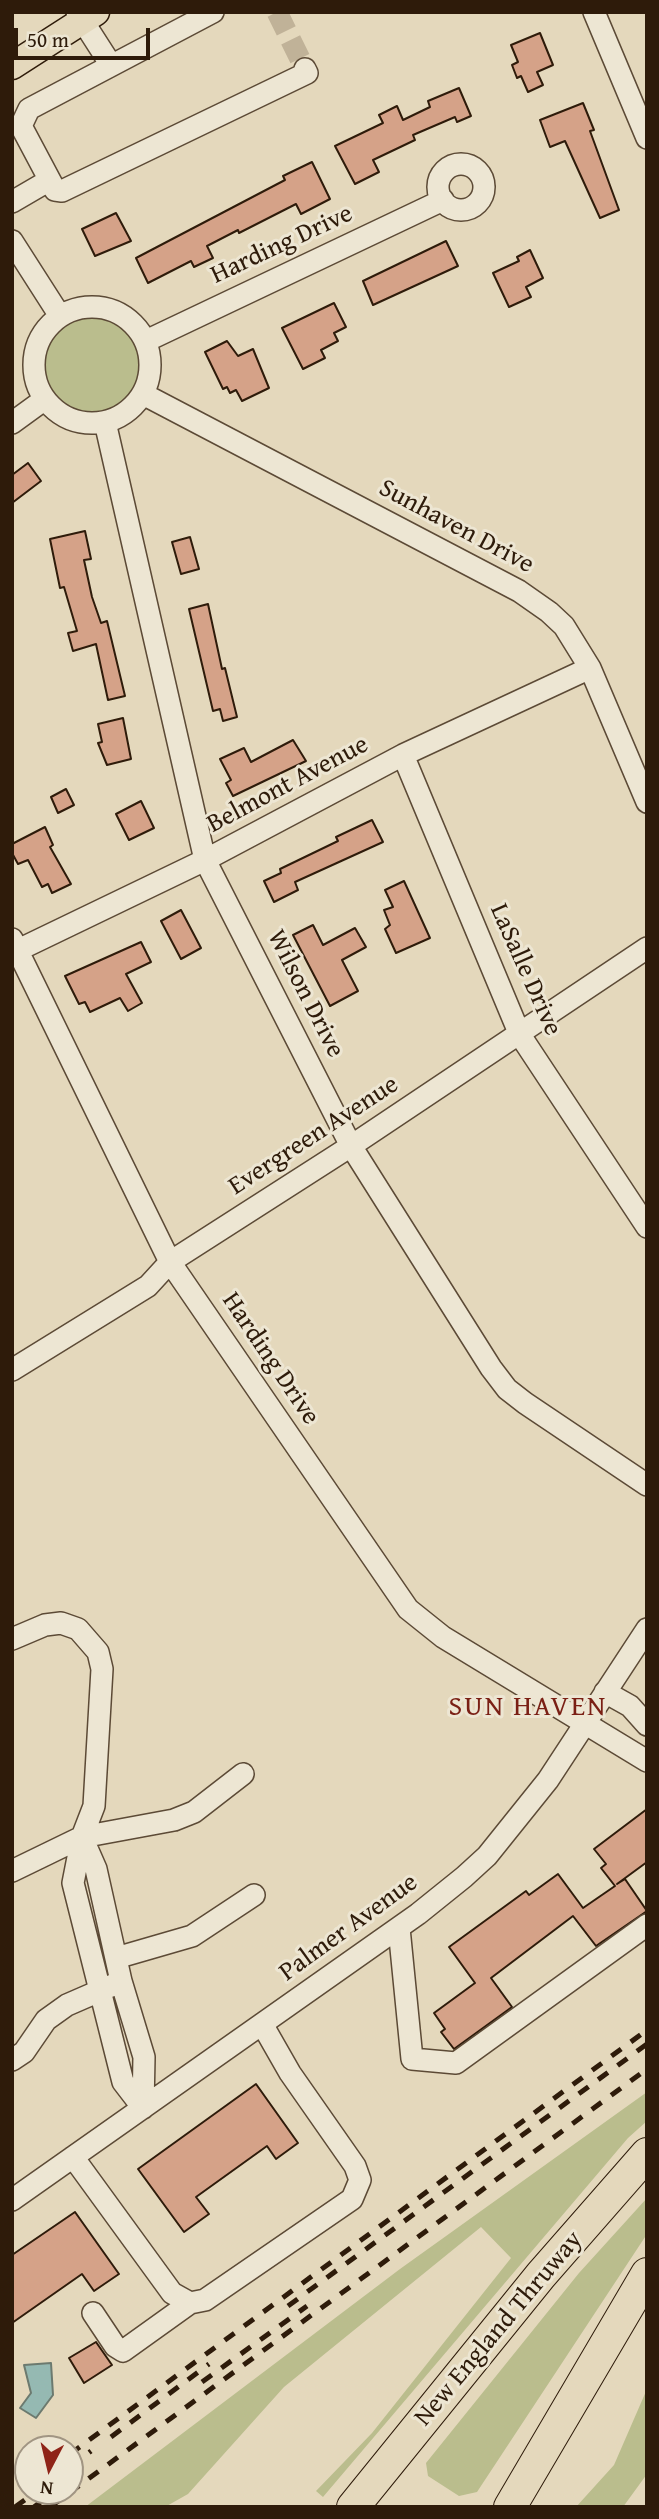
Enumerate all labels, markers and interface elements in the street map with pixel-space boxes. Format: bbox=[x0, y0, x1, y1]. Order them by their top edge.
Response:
scale bar bbox=[18, 14, 154, 58]
text: 50 m bbox=[27, 24, 69, 55]
street label: Harding Drive bbox=[206, 199, 358, 291]
street label: Sunhaven Drive bbox=[373, 473, 539, 581]
street label: Belmont Avenue bbox=[202, 729, 374, 841]
street label: LaSalle Drive bbox=[482, 899, 568, 1041]
street label: Wilson Drive bbox=[260, 925, 350, 1063]
street label: Evergreen Avenue bbox=[223, 1069, 405, 1203]
street label: Harding Drive bbox=[214, 1287, 326, 1431]
district label: SUN HAVEN bbox=[450, 1691, 606, 1725]
street label: Palmer Avenue bbox=[274, 1867, 424, 1989]
street label: New England Thruway bbox=[408, 2225, 590, 2433]
north arrow bbox=[14, 2435, 84, 2505]
text: N bbox=[39, 2474, 55, 2504]

